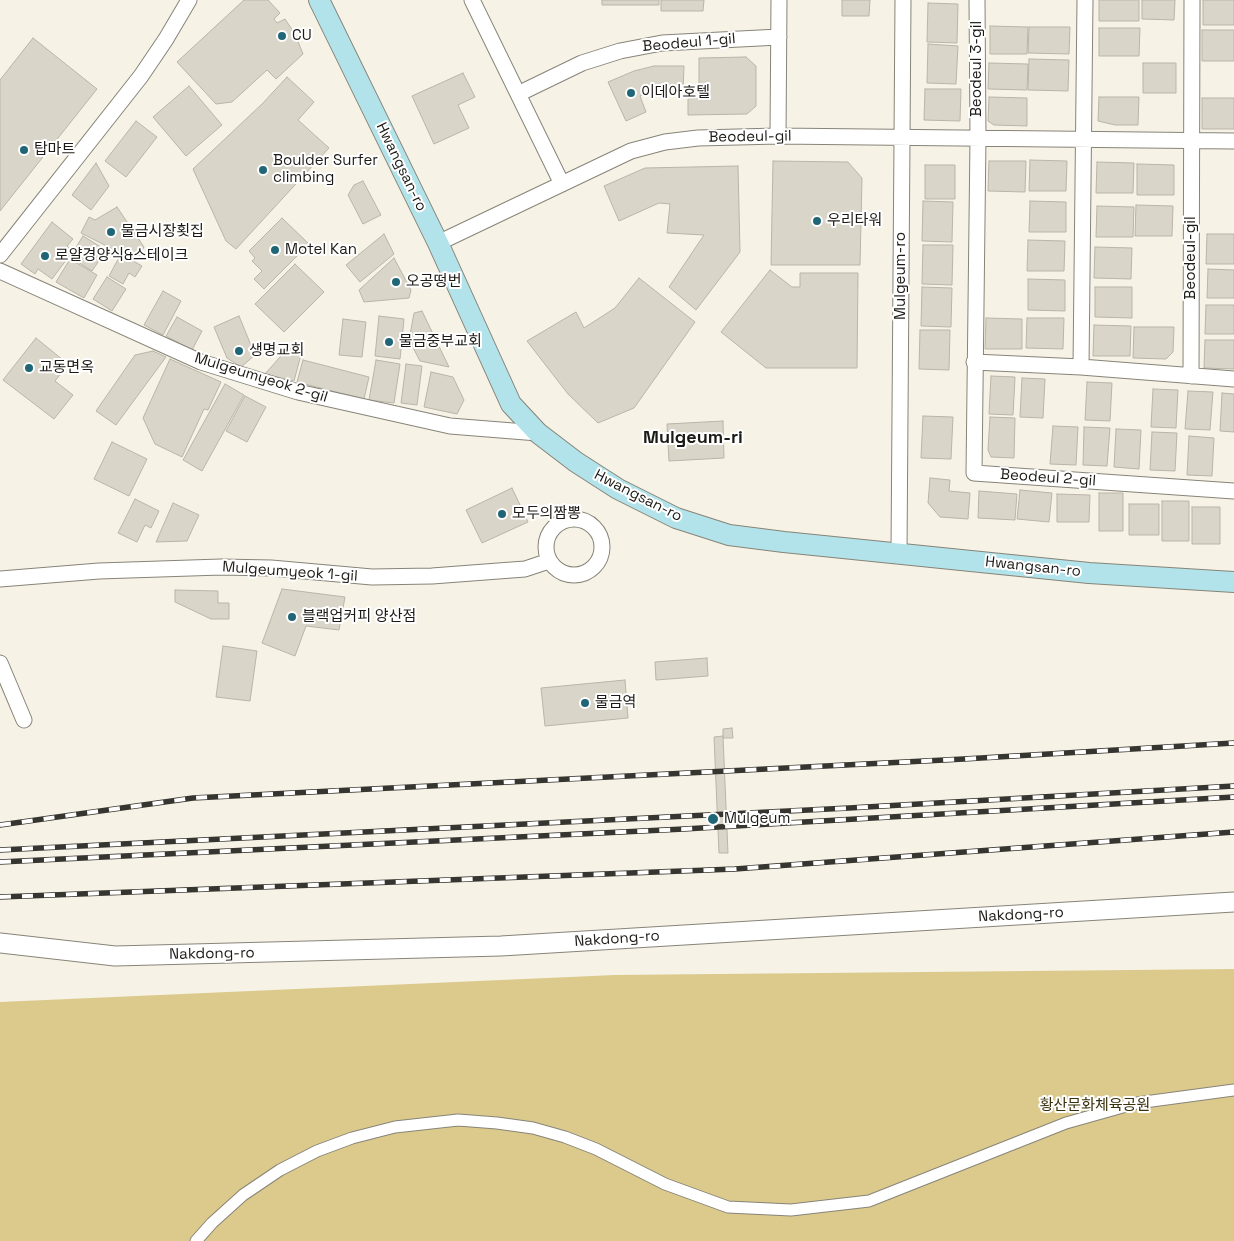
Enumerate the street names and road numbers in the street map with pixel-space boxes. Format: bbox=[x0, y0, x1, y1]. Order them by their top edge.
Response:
street label: Beodeul 3-gil bbox=[968, 21, 986, 117]
street label: Beodeul 1-gil bbox=[642, 30, 736, 56]
street label: Hwangsan-ro bbox=[372, 120, 430, 214]
street label: Beodeul-gil bbox=[708, 127, 792, 147]
street label: Beodeul-gil bbox=[1182, 216, 1200, 300]
street label: Mulgeum-ro bbox=[892, 232, 910, 320]
street label: Mulgeumyeok 2-gil bbox=[192, 349, 330, 407]
street label: Hwangsan-ro bbox=[591, 466, 685, 526]
street label: Beodeul 2-gil bbox=[999, 466, 1097, 490]
street label: Hwangsan-ro bbox=[984, 553, 1082, 581]
street label: Mulgeumyeok 1-gil bbox=[222, 558, 358, 586]
street label: Nakdong-ro bbox=[978, 904, 1064, 926]
street label: Nakdong-ro bbox=[574, 927, 660, 951]
street label: Nakdong-ro bbox=[169, 944, 255, 964]

